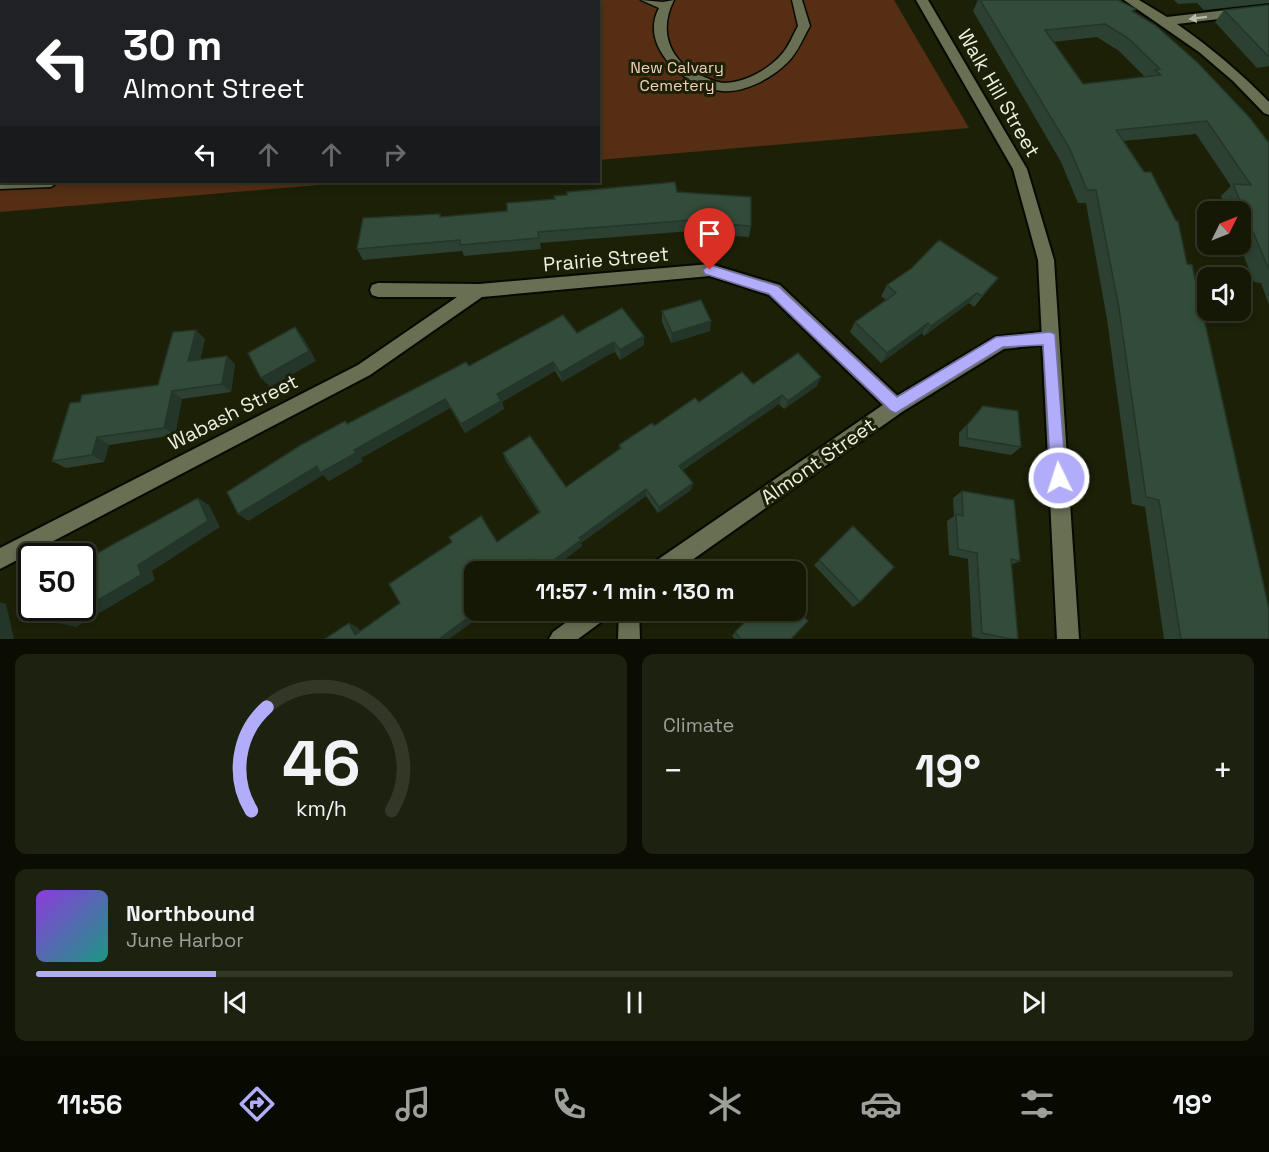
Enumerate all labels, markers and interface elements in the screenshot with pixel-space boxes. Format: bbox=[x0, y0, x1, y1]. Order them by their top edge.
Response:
one-way arrow bbox=[1188, 13, 1207, 22]
text: 30 m bbox=[123, 19, 222, 72]
icon: left bbox=[24, 24, 102, 102]
street label: Walk Hill Street bbox=[952, 24, 1046, 162]
park label: New Calvary Cemetery bbox=[630, 57, 724, 96]
text: Almont Street bbox=[123, 71, 305, 106]
icon: left bbox=[189, 138, 222, 171]
icon: ahead bbox=[252, 138, 285, 171]
icon: ahead bbox=[315, 138, 348, 171]
icon: right bbox=[378, 138, 411, 171]
north arrow bbox=[1197, 201, 1251, 255]
map controls bbox=[1197, 201, 1251, 321]
pin bbox=[684, 208, 735, 270]
icon: arrive bbox=[693, 217, 726, 250]
street label: Prairie Street bbox=[542, 241, 670, 277]
button: sound bbox=[1197, 267, 1251, 321]
street label: Wabash Street bbox=[164, 368, 302, 456]
street label: Almont Street bbox=[755, 412, 881, 510]
position arrow bbox=[1027, 446, 1091, 510]
speed limit sign: 50 bbox=[18, 543, 96, 621]
text: 11:57 · 1 min · 130 m bbox=[535, 577, 735, 605]
text: Climate bbox=[663, 712, 734, 738]
text: 46 bbox=[282, 724, 360, 803]
text: 19° bbox=[915, 743, 981, 800]
text: − bbox=[663, 750, 683, 792]
text: + bbox=[1213, 750, 1233, 792]
text: km/h bbox=[295, 795, 347, 822]
text: Northbound bbox=[126, 899, 255, 927]
text: June Harbor bbox=[126, 927, 244, 953]
icon: previous bbox=[219, 986, 252, 1019]
icon: pause bbox=[618, 986, 651, 1019]
icon: next bbox=[1017, 986, 1050, 1019]
icon: directions bbox=[236, 1083, 278, 1125]
icon: music bbox=[392, 1083, 434, 1125]
icon: phone bbox=[548, 1083, 590, 1125]
icon: climate bbox=[704, 1083, 746, 1125]
icon: car bbox=[860, 1083, 902, 1125]
icon: filters bbox=[1016, 1083, 1058, 1125]
text: 11:56 bbox=[57, 1087, 122, 1122]
text: 19° bbox=[1172, 1087, 1212, 1122]

